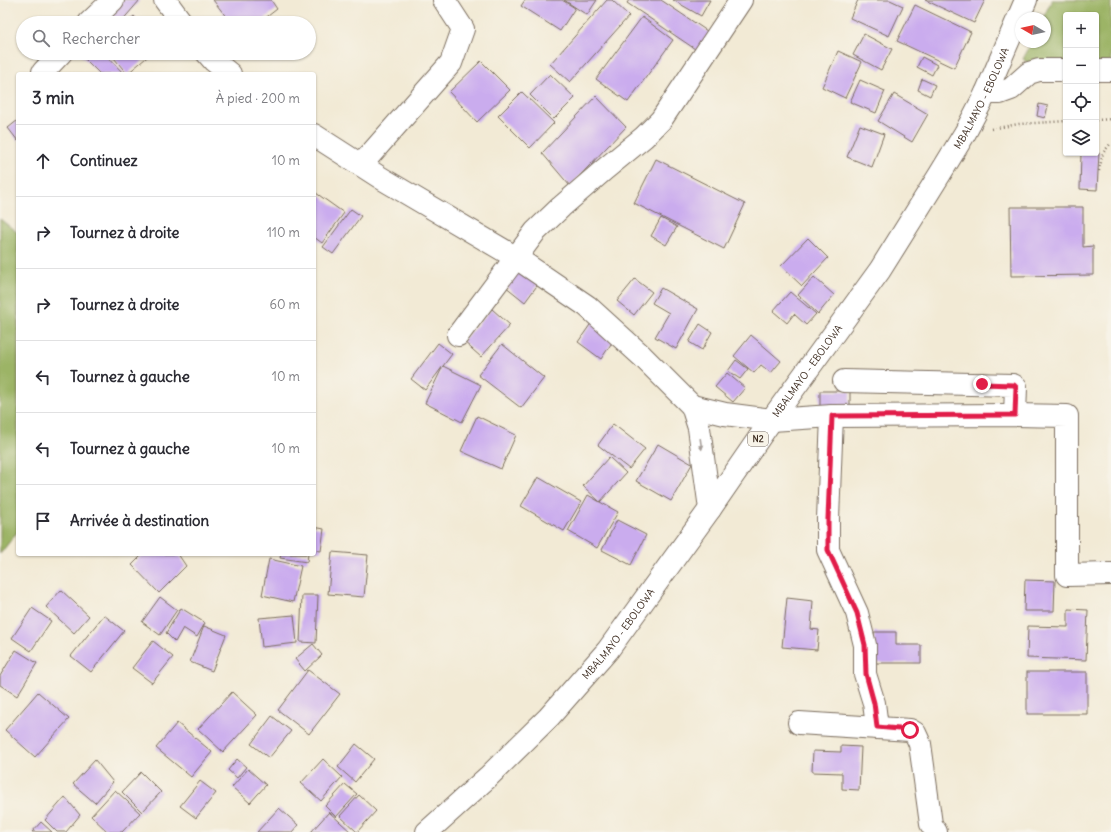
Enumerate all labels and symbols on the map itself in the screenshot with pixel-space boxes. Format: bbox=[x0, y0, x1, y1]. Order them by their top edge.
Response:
north arrow bbox=[1015, 12, 1051, 48]
street label: MBALMAYO - EBOLOWA bbox=[951, 45, 1012, 151]
street label: MBALMAYO - EBOLOWA bbox=[770, 322, 846, 420]
route end bbox=[973, 375, 991, 393]
road number: N2 bbox=[748, 432, 768, 446]
one-way arrow bbox=[698, 438, 704, 450]
street label: MBALMAYO - EBOLOWA bbox=[579, 586, 658, 682]
route start bbox=[901, 721, 919, 739]

